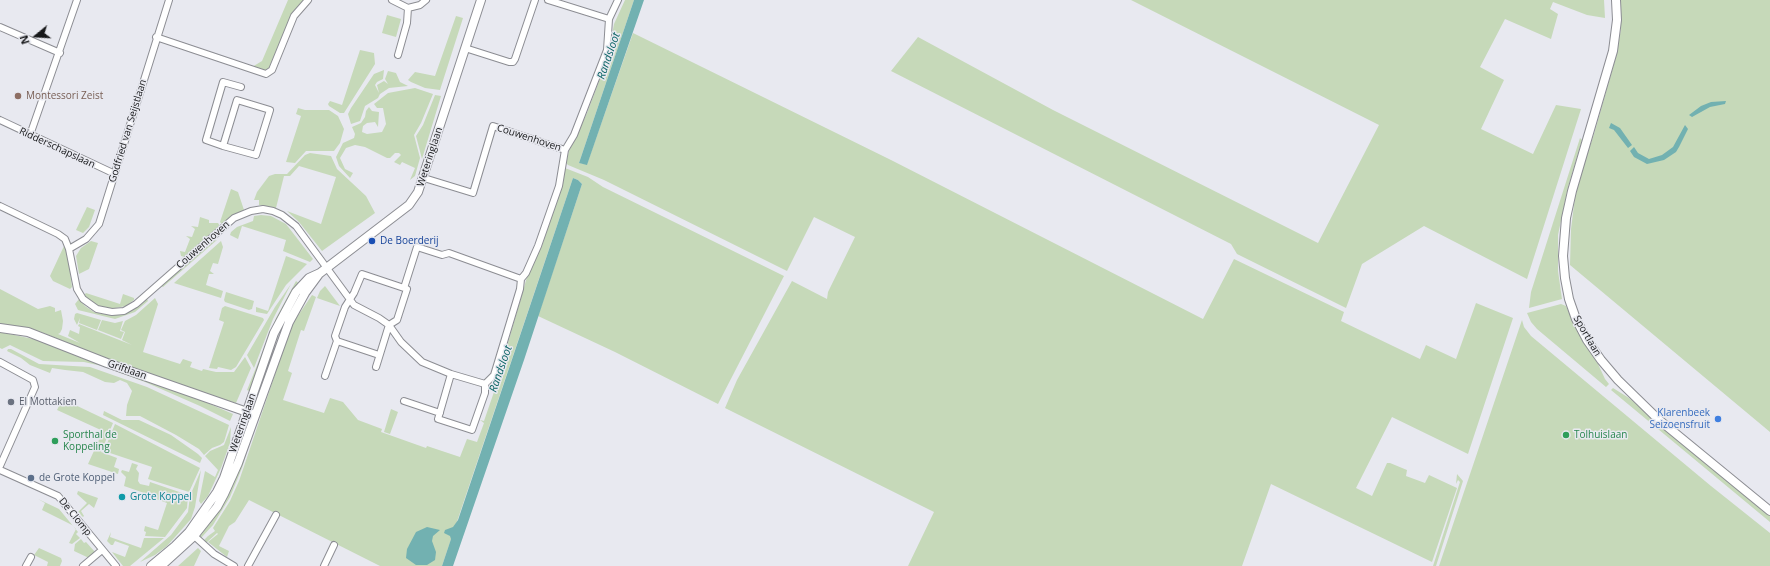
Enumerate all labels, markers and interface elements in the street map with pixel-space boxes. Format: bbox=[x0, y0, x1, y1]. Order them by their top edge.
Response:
north arrow bbox=[16, 16, 56, 56]
water label: Randsloot bbox=[595, 31, 623, 81]
text: N bbox=[16, 33, 33, 46]
street label: Godfried van Seijstlaan bbox=[107, 78, 149, 184]
place label: Montessori Zeist bbox=[26, 90, 103, 102]
marker: Montessori Zeist bbox=[13, 91, 23, 101]
street label: Couwenhoven bbox=[495, 122, 563, 154]
street label: Ridderschapslaan bbox=[17, 125, 97, 171]
street label: Weteringlaan bbox=[415, 126, 445, 188]
street label: Couwenhoven bbox=[174, 219, 232, 271]
place label: De Boerderij bbox=[380, 235, 439, 247]
marker: De Boerderij bbox=[367, 236, 377, 246]
street label: Sportlaan bbox=[1571, 313, 1603, 359]
water label: Randsloot bbox=[487, 344, 515, 394]
street label: Griftlaan bbox=[106, 358, 148, 382]
street label: Weteringlaan bbox=[227, 392, 259, 454]
place label: El Mottakien bbox=[19, 396, 77, 408]
marker: El Mottakien bbox=[6, 397, 16, 407]
place label: Klarenbeek Seizoensfruit bbox=[1649, 407, 1710, 430]
marker: Klarenbeek Seizoensfruit bbox=[1713, 414, 1723, 424]
place label: Sporthal de Koppeling bbox=[63, 429, 117, 452]
place label: Tolhuislaan bbox=[1574, 429, 1627, 441]
marker: Tolhuislaan bbox=[1561, 430, 1571, 440]
marker: Sporthal de Koppeling bbox=[50, 436, 60, 446]
place label: de Grote Koppel bbox=[39, 472, 115, 484]
marker: de Grote Koppel bbox=[26, 473, 36, 483]
place label: Grote Koppel bbox=[130, 491, 192, 503]
marker: Grote Koppel bbox=[117, 492, 127, 502]
street label: De Clomp bbox=[56, 495, 94, 539]

